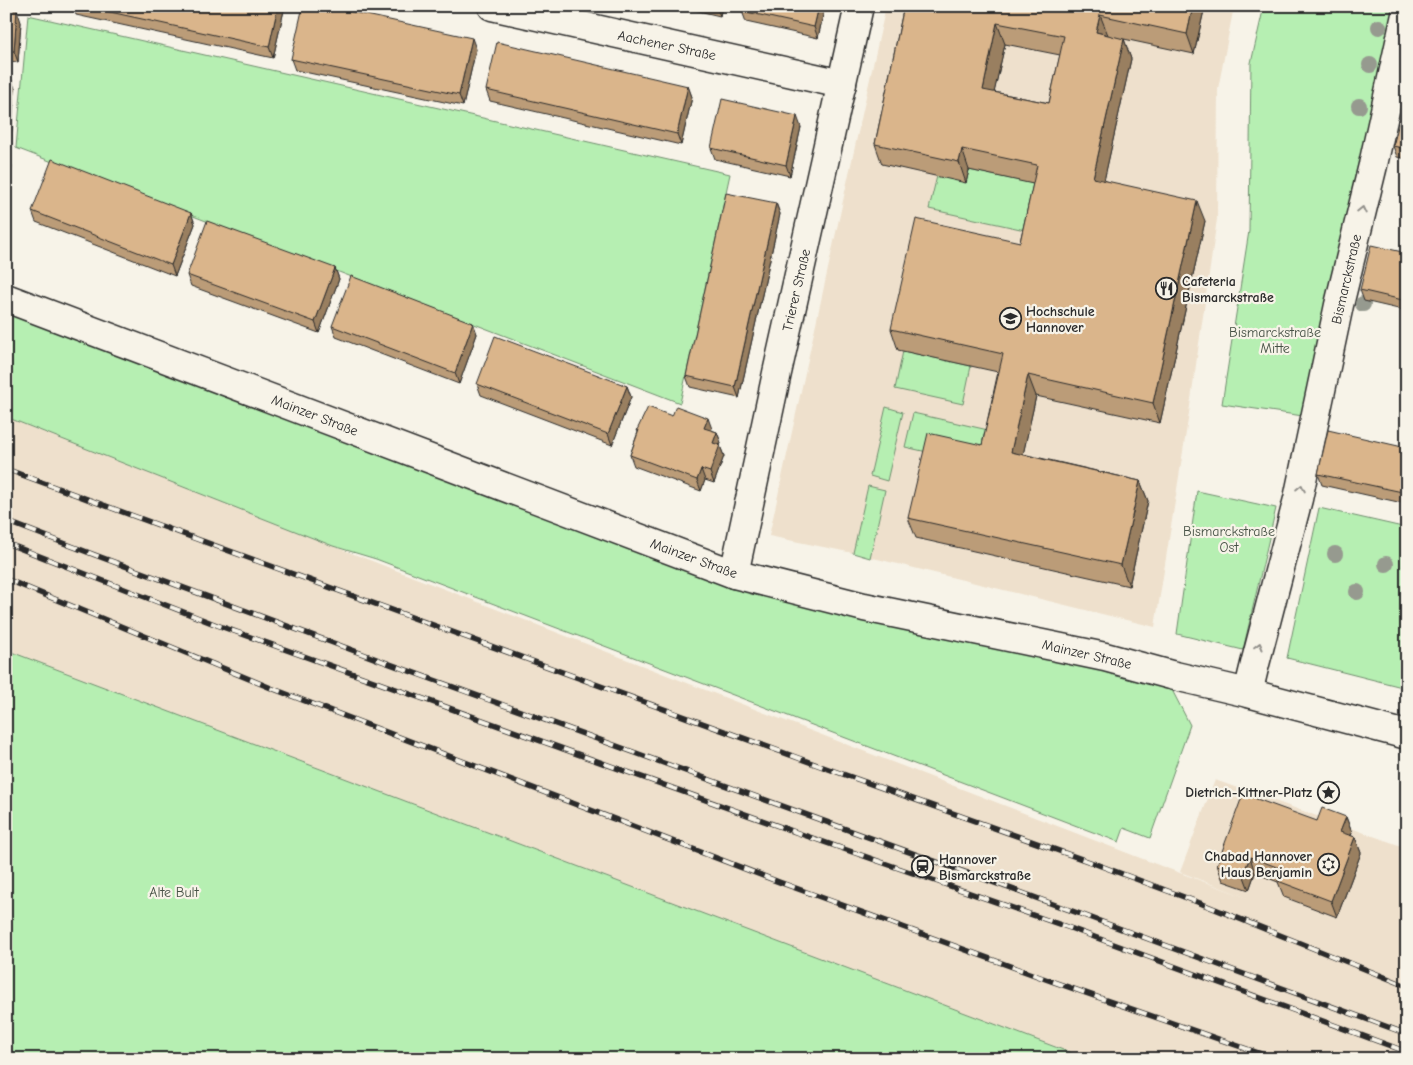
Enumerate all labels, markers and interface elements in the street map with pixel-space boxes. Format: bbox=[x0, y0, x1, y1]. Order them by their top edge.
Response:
street label: Aachener Straße bbox=[616, 27, 718, 64]
one-way arrow bbox=[1356, 206, 1367, 215]
street label: Bismarckstraße bbox=[1328, 232, 1365, 326]
street label: Trierer Straße bbox=[779, 247, 814, 333]
place label: Cafeteria Bismarckstraße bbox=[1182, 273, 1274, 306]
restaurant icon: Cafeteria Bismarckstraße bbox=[1154, 277, 1178, 301]
place label: Hochschule Hannover bbox=[1026, 303, 1095, 336]
school or university icon: Hochschule Hannover bbox=[998, 307, 1022, 331]
park label: Bismarckstraße Mitte bbox=[1229, 324, 1321, 357]
street label: Mainzer Straße bbox=[269, 391, 361, 440]
one-way arrow bbox=[1295, 484, 1305, 493]
park label: Bismarckstraße Ost bbox=[1183, 523, 1275, 556]
street label: Mainzer Straße bbox=[648, 535, 740, 582]
street label: Mainzer Straße bbox=[1040, 636, 1133, 673]
one-way arrow bbox=[1254, 642, 1264, 650]
place icon: Dietrich-Kittner-Platz bbox=[1316, 780, 1340, 804]
place label: Dietrich-Kittner-Platz bbox=[1185, 784, 1312, 801]
place label: Chabad Hannover Haus Benjamin bbox=[1205, 848, 1312, 881]
place label: Hannover Bismarckstraße bbox=[939, 851, 1031, 884]
synagogue icon: Chabad Hannover Haus Benjamin bbox=[1316, 852, 1340, 876]
station icon: Hannover Bismarckstraße bbox=[911, 855, 935, 879]
park label: Alte Bult bbox=[149, 884, 200, 901]

